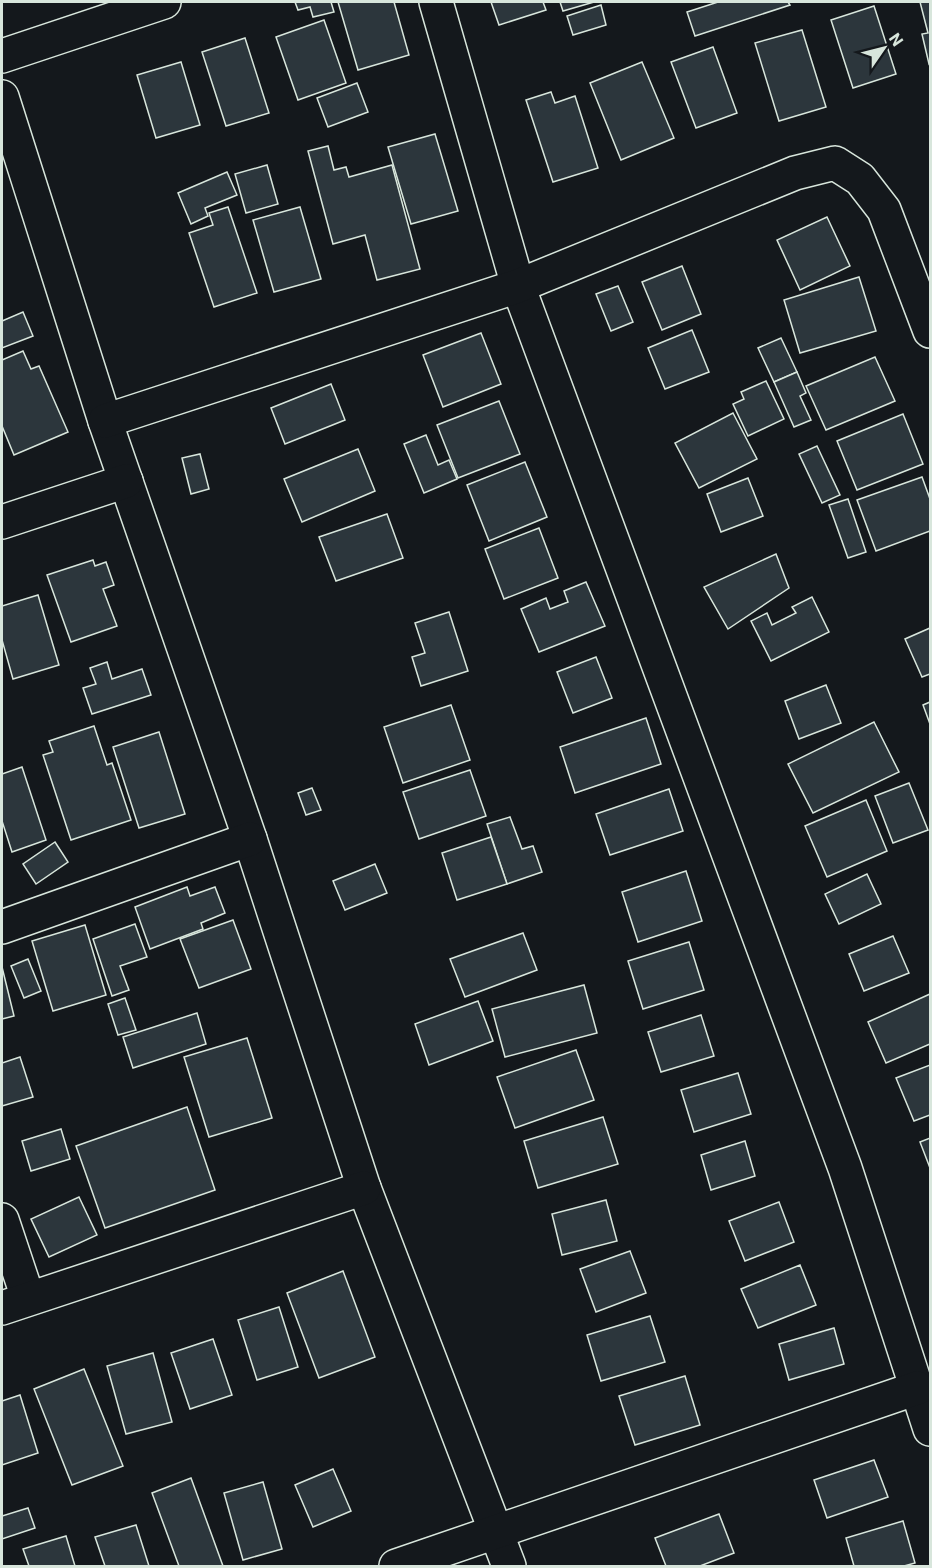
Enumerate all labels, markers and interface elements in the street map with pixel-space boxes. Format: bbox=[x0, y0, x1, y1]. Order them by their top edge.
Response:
north arrow bbox=[854, 18, 914, 78]
text: N bbox=[885, 30, 907, 50]

